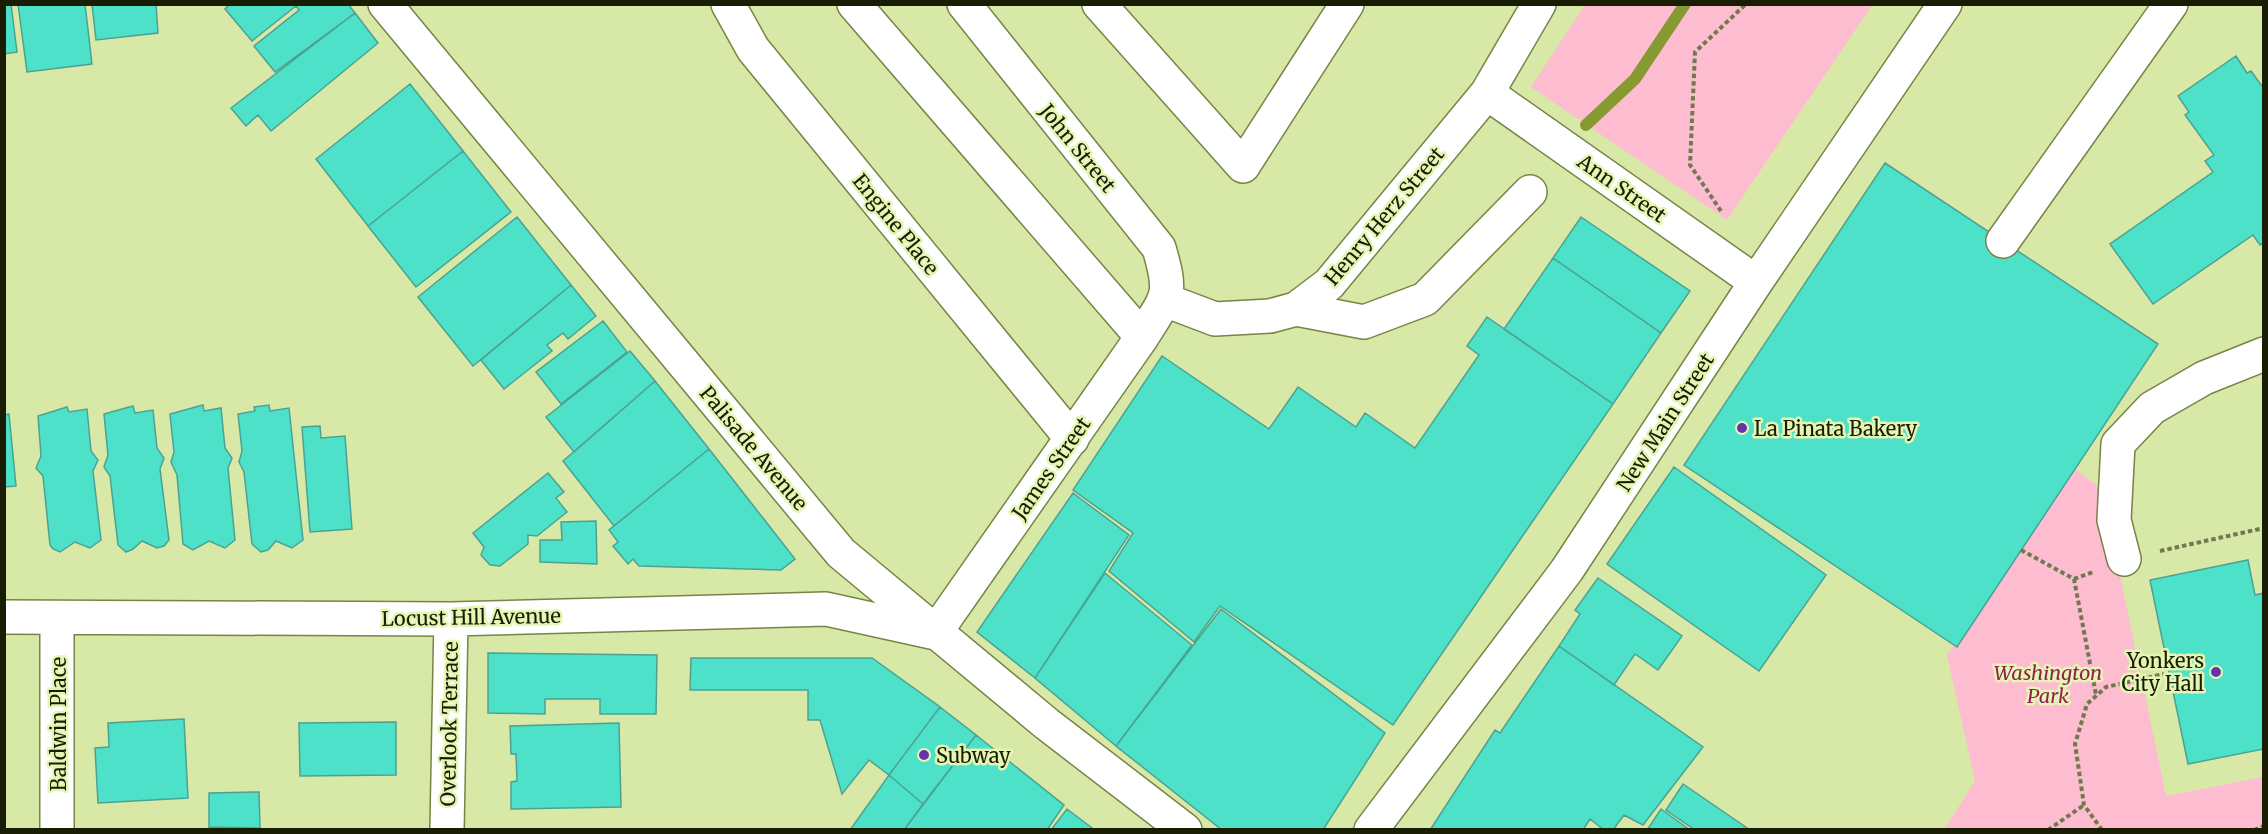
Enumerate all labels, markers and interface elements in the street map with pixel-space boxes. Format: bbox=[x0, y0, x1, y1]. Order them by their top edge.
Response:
street label: John Street bbox=[1034, 98, 1121, 197]
street label: Henry Herz Street bbox=[1319, 142, 1449, 290]
street label: Ann Street bbox=[1572, 148, 1671, 228]
street label: Engine Place bbox=[848, 168, 944, 280]
street label: New Main Street bbox=[1611, 348, 1719, 496]
street label: Palisade Avenue bbox=[695, 381, 813, 515]
street label: James Street bbox=[1006, 412, 1096, 525]
place label: La Pinata Bakery bbox=[1754, 416, 1918, 441]
marker: La Pinata Bakery bbox=[1735, 421, 1749, 435]
street label: Locust Hill Avenue bbox=[381, 603, 561, 631]
street label: Overlook Terrace bbox=[435, 641, 463, 807]
place label: Yonkers City Hall bbox=[2122, 648, 2204, 696]
street label: Baldwin Place bbox=[46, 657, 71, 791]
park label: Washington Park bbox=[1994, 660, 2102, 708]
marker: Yonkers City Hall bbox=[2209, 665, 2223, 679]
place label: Subway bbox=[936, 743, 1011, 768]
marker: Subway bbox=[917, 748, 931, 762]

